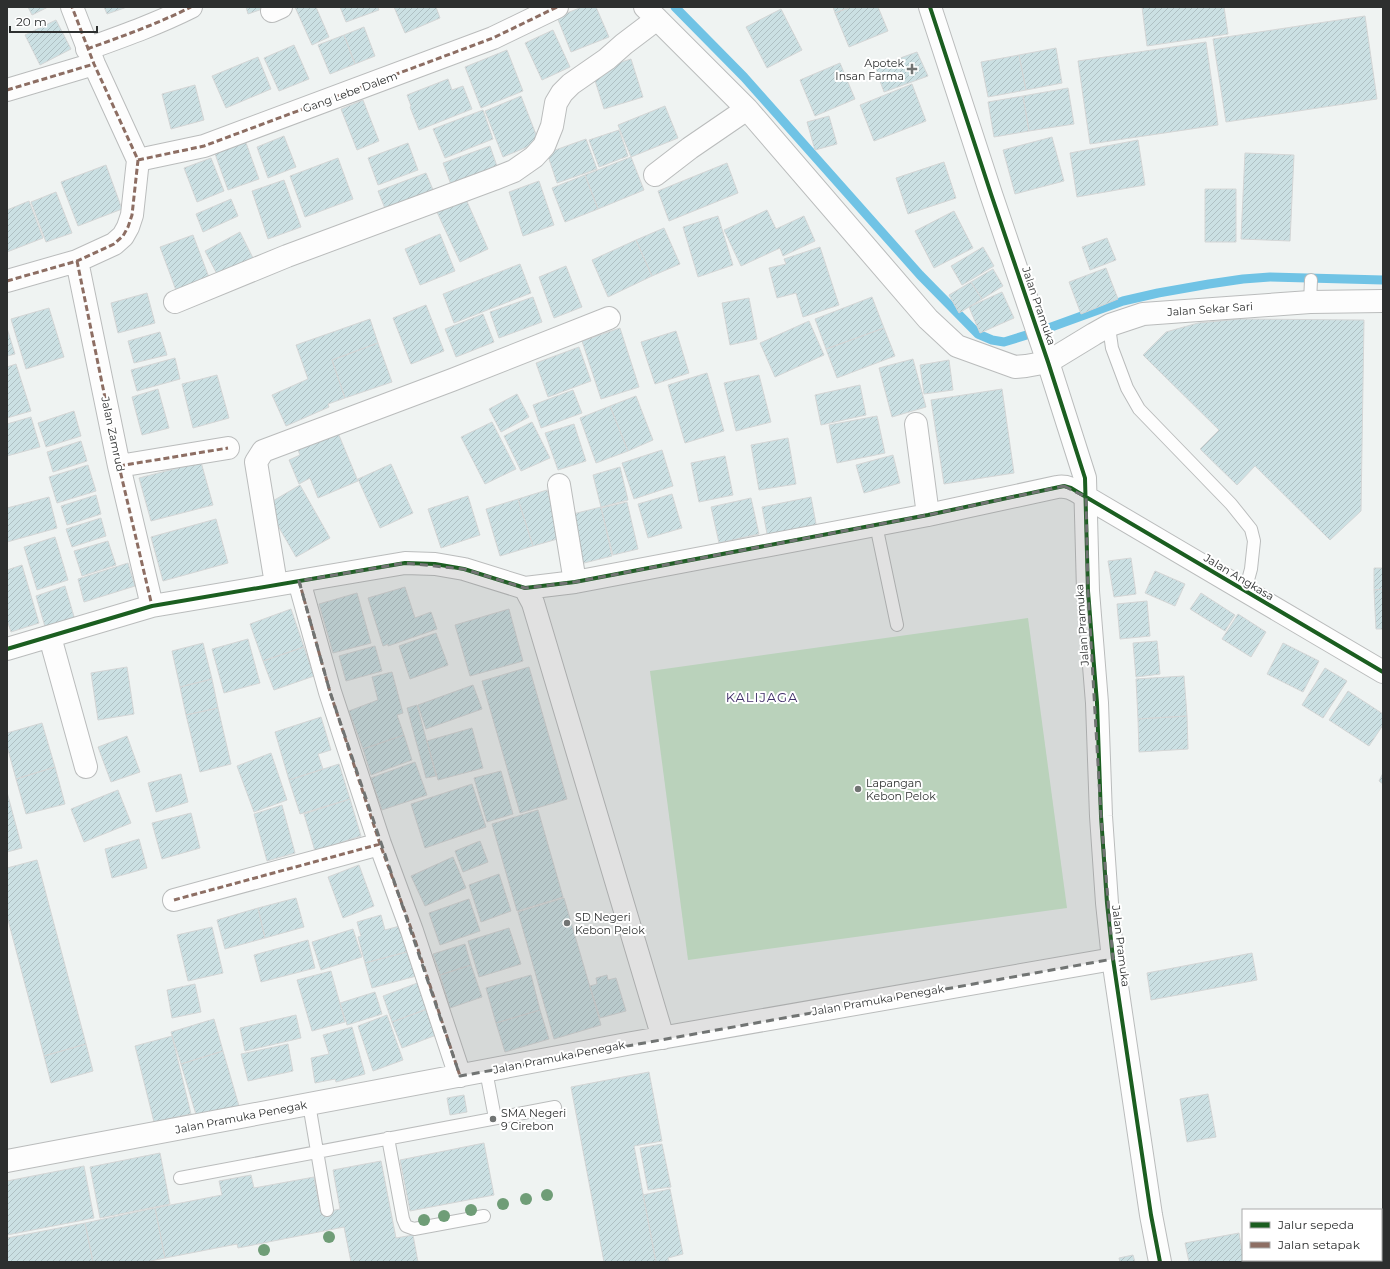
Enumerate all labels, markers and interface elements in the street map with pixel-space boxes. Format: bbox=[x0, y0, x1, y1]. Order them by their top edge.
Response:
scale bar bbox=[10, 8, 97, 34]
text: 20 m bbox=[16, 14, 47, 29]
place label: Apotek Insan Farma bbox=[835, 56, 904, 83]
marker: Apotek Insan Farma bbox=[907, 64, 917, 74]
street label: Gang Lebe Dalem bbox=[301, 68, 399, 116]
street label: Jalan Pramuka bbox=[1019, 264, 1059, 347]
street label: Jalan Sekar Sari bbox=[1166, 299, 1253, 319]
street label: Jalan Zamrud bbox=[98, 394, 128, 473]
street label: Jalan Angkasa bbox=[1200, 550, 1277, 603]
street label: Jalan Pramuka bbox=[1072, 584, 1092, 667]
district label: KALIJAGA bbox=[726, 689, 798, 705]
place label: Lapangan Kebon Pelok bbox=[866, 776, 936, 803]
marker: Lapangan Kebon Pelok bbox=[853, 784, 863, 794]
street label: Jalan Pramuka bbox=[1109, 904, 1133, 988]
place label: SD Negeri Kebon Pelok bbox=[575, 910, 645, 937]
marker: SD Negeri Kebon Pelok bbox=[562, 918, 572, 928]
street label: Jalan Pramuka Penegak bbox=[810, 981, 946, 1019]
street label: Jalan Pramuka Penegak bbox=[491, 1037, 626, 1077]
street label: Jalan Pramuka Penegak bbox=[173, 1097, 308, 1137]
place label: SMA Negeri 9 Cirebon bbox=[501, 1106, 566, 1133]
marker: SMA Negeri 9 Cirebon bbox=[488, 1114, 498, 1124]
legend bbox=[1242, 1209, 1382, 1261]
text: Jalur sepeda bbox=[1277, 1217, 1354, 1232]
text: Jalan setapak bbox=[1277, 1237, 1361, 1252]

